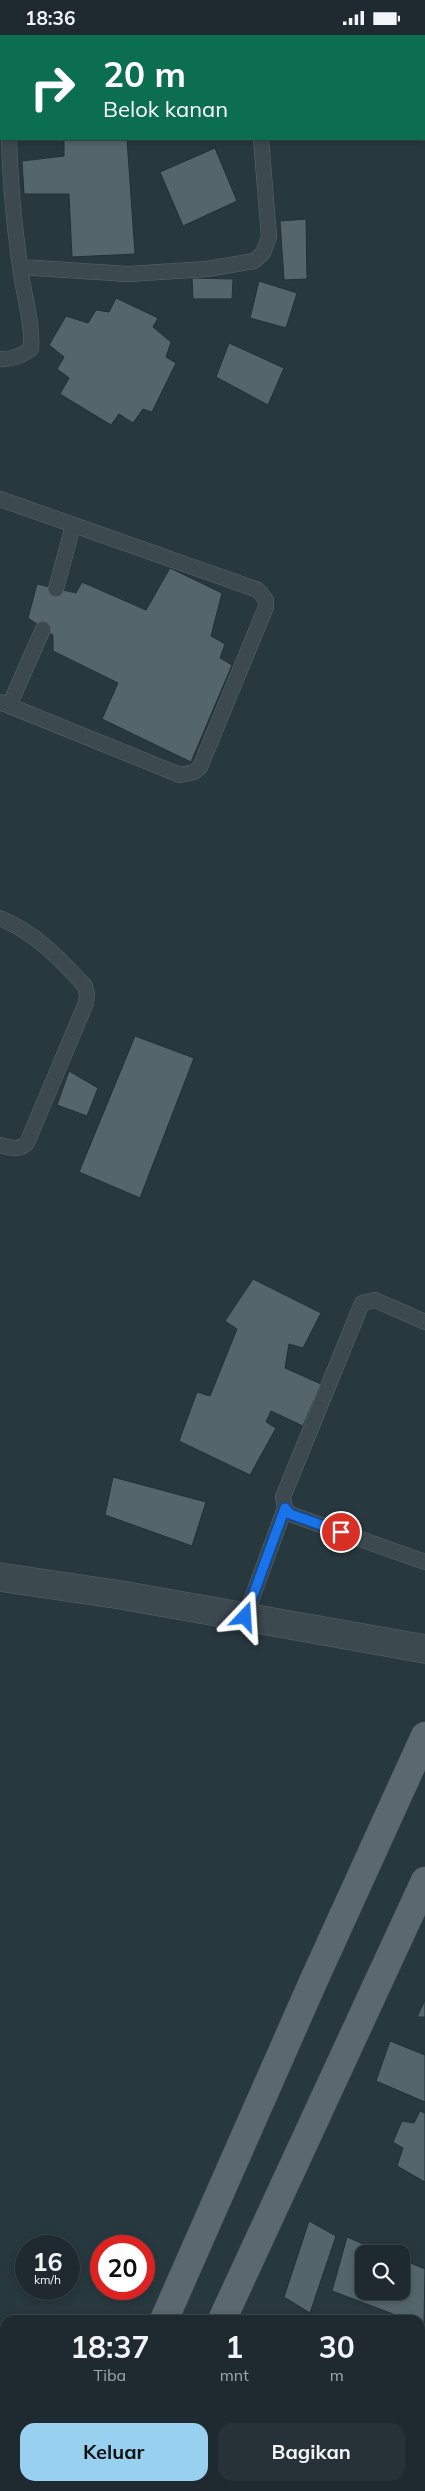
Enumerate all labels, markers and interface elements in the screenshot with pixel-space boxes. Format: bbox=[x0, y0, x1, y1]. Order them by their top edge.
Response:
text: 18:36 bbox=[25, 6, 75, 30]
text: 20 m bbox=[103, 52, 186, 96]
icon: right bbox=[20, 55, 85, 120]
text: Belok kanan bbox=[103, 95, 228, 123]
pin bbox=[320, 1511, 362, 1553]
icon: arrive bbox=[327, 1518, 355, 1546]
position arrow bbox=[218, 1590, 270, 1642]
speed limit sign: 20 bbox=[90, 2235, 155, 2300]
map controls bbox=[355, 2245, 410, 2300]
button: search bbox=[355, 2245, 410, 2300]
text: 16 bbox=[32, 2246, 63, 2277]
text: km/h bbox=[34, 2272, 61, 2287]
text: 18:37 bbox=[70, 2328, 150, 2366]
text: 1 bbox=[225, 2328, 243, 2366]
text: 30 bbox=[319, 2328, 355, 2366]
text: Tiba bbox=[94, 2365, 126, 2385]
text: mnt bbox=[220, 2365, 249, 2385]
text: m bbox=[330, 2365, 344, 2385]
button: Keluar bbox=[20, 2423, 208, 2481]
button: Bagikan bbox=[218, 2423, 405, 2481]

